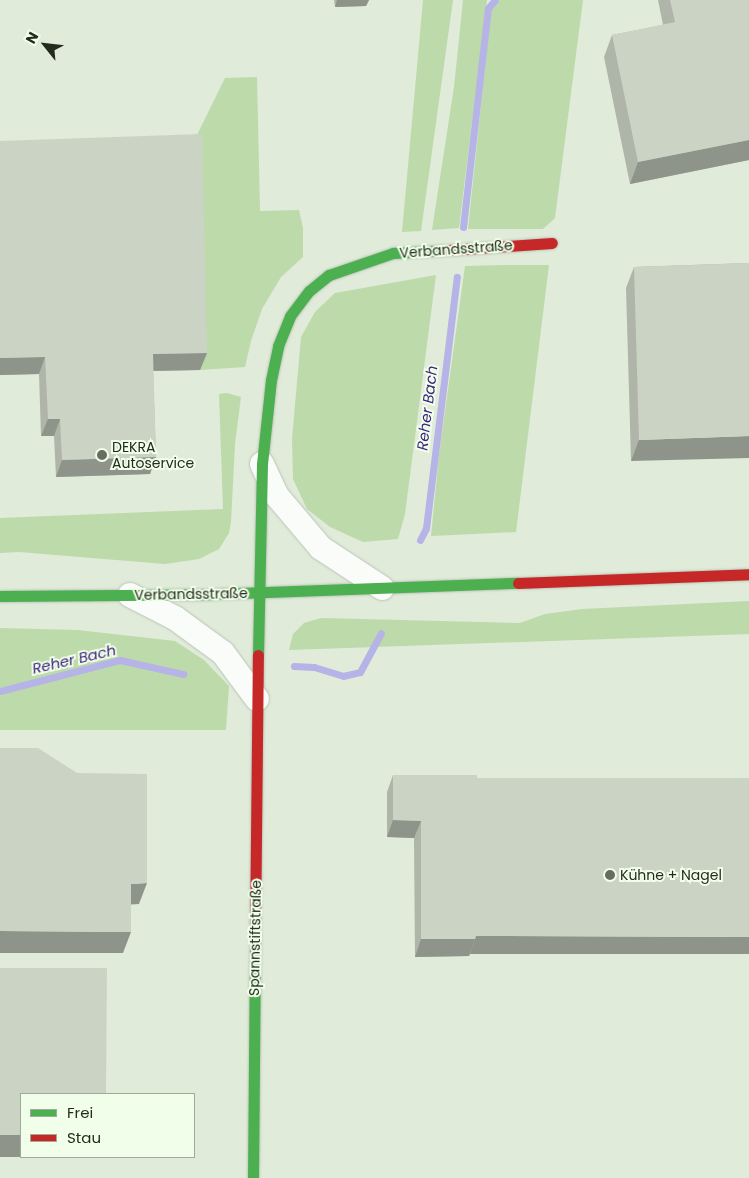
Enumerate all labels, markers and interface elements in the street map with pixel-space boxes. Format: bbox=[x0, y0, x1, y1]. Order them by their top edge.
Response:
north arrow bbox=[20, 20, 70, 70]
text: N bbox=[21, 28, 43, 47]
street label: Verbandsstraße bbox=[399, 237, 513, 261]
water label: Reher Bach bbox=[413, 365, 441, 451]
place label: DEKRA Autoservice bbox=[112, 439, 194, 472]
marker: DEKRA Autoservice bbox=[96, 449, 108, 461]
street label: Verbandsstraße bbox=[134, 585, 248, 603]
water label: Reher Bach bbox=[30, 641, 118, 677]
place label: Kühne + Nagel bbox=[620, 867, 722, 883]
marker: Kühne + Nagel bbox=[604, 869, 616, 881]
street label: Spannstiftstraße bbox=[246, 880, 264, 996]
legend bbox=[20, 1093, 195, 1158]
text: Frei bbox=[67, 1102, 93, 1123]
text: Stau bbox=[67, 1127, 101, 1148]

